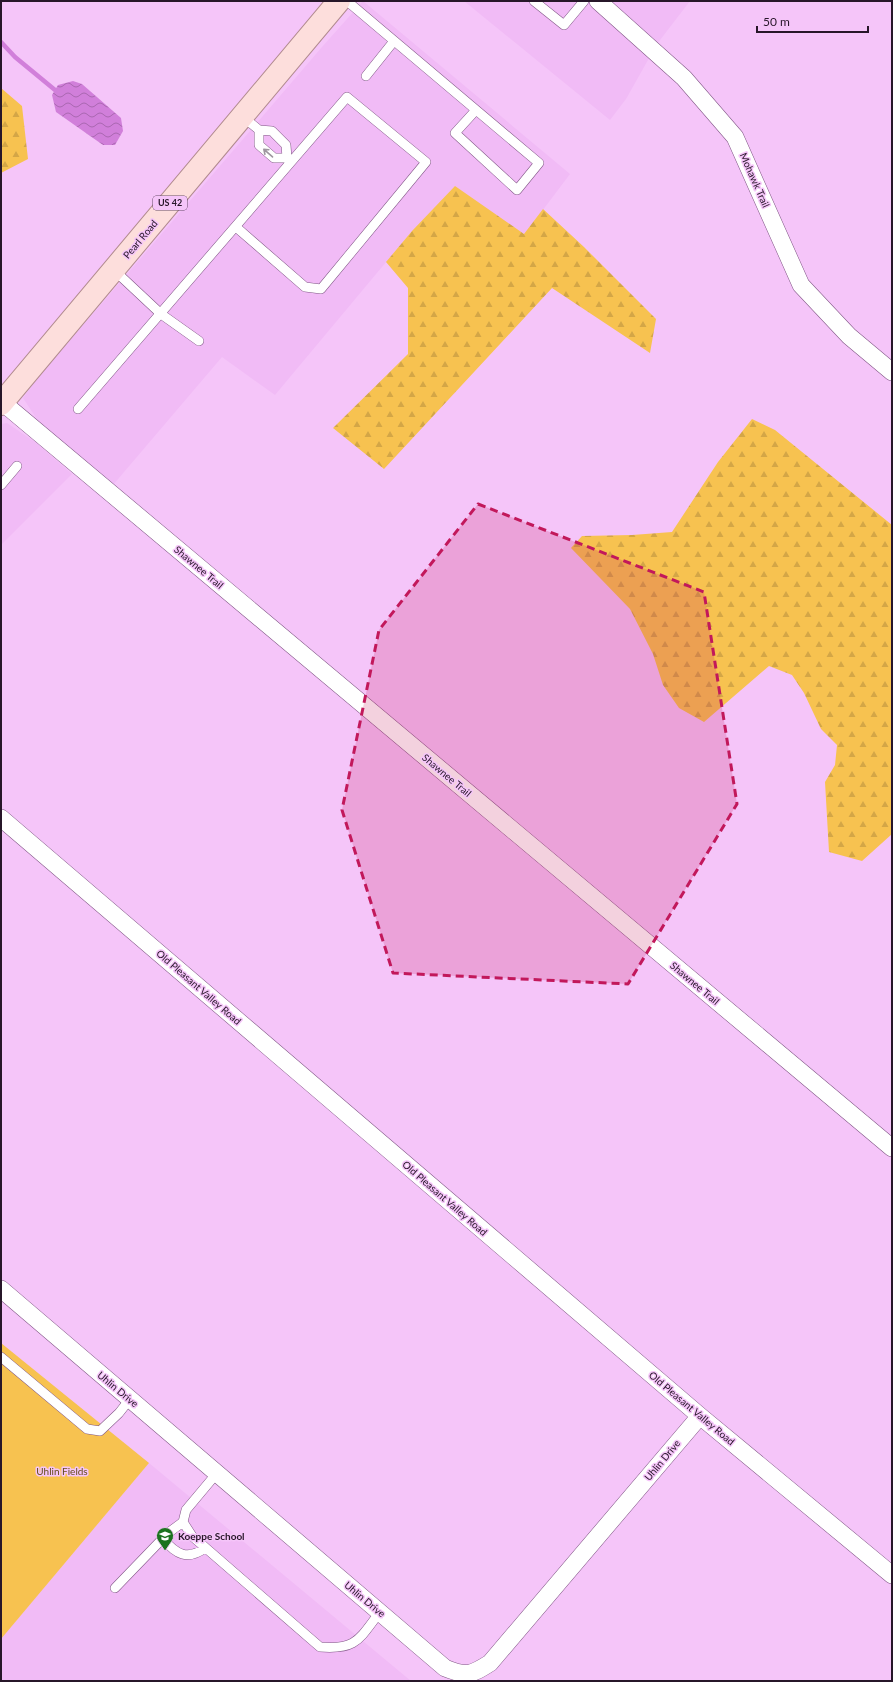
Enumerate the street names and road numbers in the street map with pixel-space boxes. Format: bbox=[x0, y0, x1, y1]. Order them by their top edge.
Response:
street label: Mohawk Trail bbox=[738, 151, 772, 209]
road number: US 42 bbox=[153, 196, 187, 210]
street label: Pearl Road bbox=[120, 217, 160, 261]
street label: Shawnee Trail bbox=[172, 543, 226, 591]
street label: Shawnee Trail bbox=[420, 751, 474, 799]
street label: Old Pleasant Valley Road bbox=[154, 947, 244, 1027]
street label: Shawnee Trail bbox=[668, 959, 722, 1007]
street label: Old Pleasant Valley Road bbox=[400, 1158, 490, 1238]
street label: Uhlin Drive bbox=[95, 1368, 141, 1410]
street label: Old Pleasant Valley Road bbox=[647, 1369, 737, 1447]
street label: Uhlin Drive bbox=[641, 1437, 683, 1483]
street label: Uhlin Drive bbox=[342, 1578, 388, 1620]

